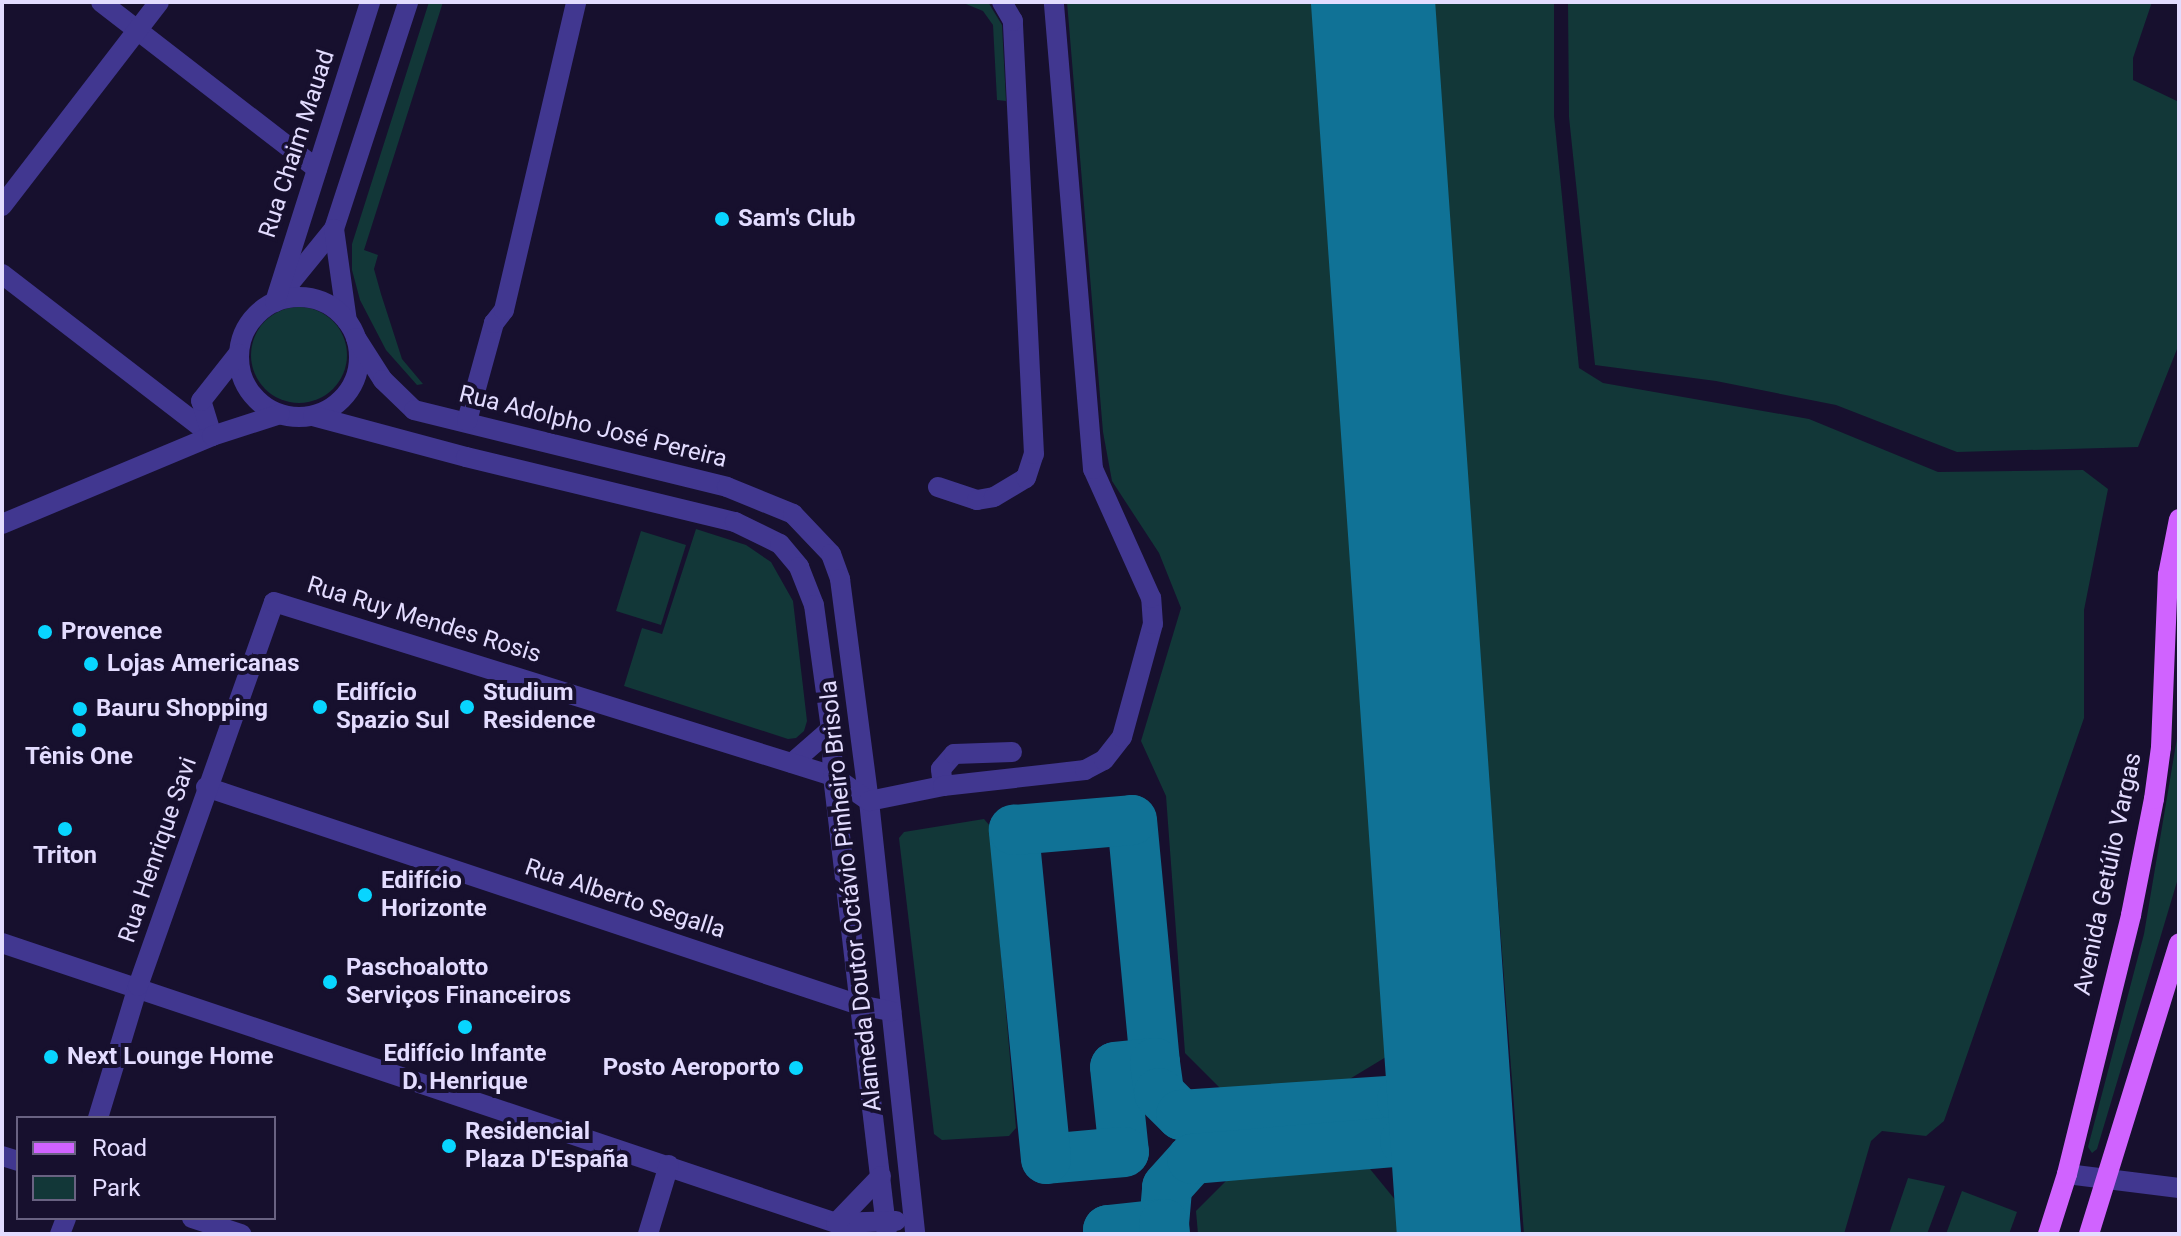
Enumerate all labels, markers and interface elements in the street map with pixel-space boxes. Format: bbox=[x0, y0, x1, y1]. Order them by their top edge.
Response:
street label: Rua Chaim Mauad bbox=[253, 47, 341, 241]
place label: Sam's Club bbox=[738, 205, 856, 233]
marker: Sam's Club bbox=[713, 210, 731, 228]
street label: Rua Adolpho José Pereira bbox=[456, 380, 730, 474]
street label: Rua Ruy Mendes Rosis bbox=[304, 571, 544, 669]
place label: Provence bbox=[61, 618, 162, 646]
marker: Provence bbox=[36, 623, 54, 641]
place label: Lojas Americanas bbox=[107, 650, 300, 678]
marker: Lojas Americanas bbox=[82, 655, 100, 673]
place label: Edifício Spazio Sul bbox=[336, 679, 450, 735]
place label: Studium Residence bbox=[483, 679, 595, 735]
street label: Alameda Doutor Octávio Pinheiro Brisola bbox=[814, 679, 888, 1113]
place label: Bauru Shopping bbox=[96, 695, 268, 723]
marker: Edifício Spazio Sul bbox=[311, 698, 329, 716]
marker: Studium Residence bbox=[458, 698, 476, 716]
marker: Bauru Shopping bbox=[71, 700, 89, 718]
marker: Tênis One bbox=[70, 721, 88, 739]
place label: Tênis One bbox=[25, 743, 133, 771]
street label: Avenida Getúlio Vargas bbox=[2068, 750, 2148, 998]
street label: Rua Henrique Savi bbox=[113, 753, 203, 947]
marker: Triton bbox=[56, 820, 74, 838]
place label: Triton bbox=[33, 842, 97, 870]
street label: Rua Alberto Segalla bbox=[521, 853, 729, 945]
place label: Edifício Horizonte bbox=[381, 867, 487, 923]
marker: Edifício Horizonte bbox=[356, 886, 374, 904]
place label: Paschoalotto Serviços Financeiros bbox=[346, 954, 571, 1010]
marker: Paschoalotto Serviços Financeiros bbox=[321, 973, 339, 991]
marker: Edifício Infante D. Henrique bbox=[456, 1018, 474, 1036]
place label: Edifício Infante D. Henrique bbox=[383, 1040, 547, 1096]
place label: Next Lounge Home bbox=[67, 1043, 273, 1071]
marker: Next Lounge Home bbox=[42, 1048, 60, 1066]
place label: Posto Aeroporto bbox=[603, 1054, 780, 1082]
marker: Posto Aeroporto bbox=[787, 1059, 805, 1077]
legend bbox=[16, 1116, 276, 1220]
place label: Residencial Plaza D'España bbox=[465, 1118, 629, 1174]
text: Road bbox=[92, 1134, 147, 1162]
marker: Residencial Plaza D'España bbox=[440, 1137, 458, 1155]
text: Park bbox=[92, 1174, 140, 1202]

